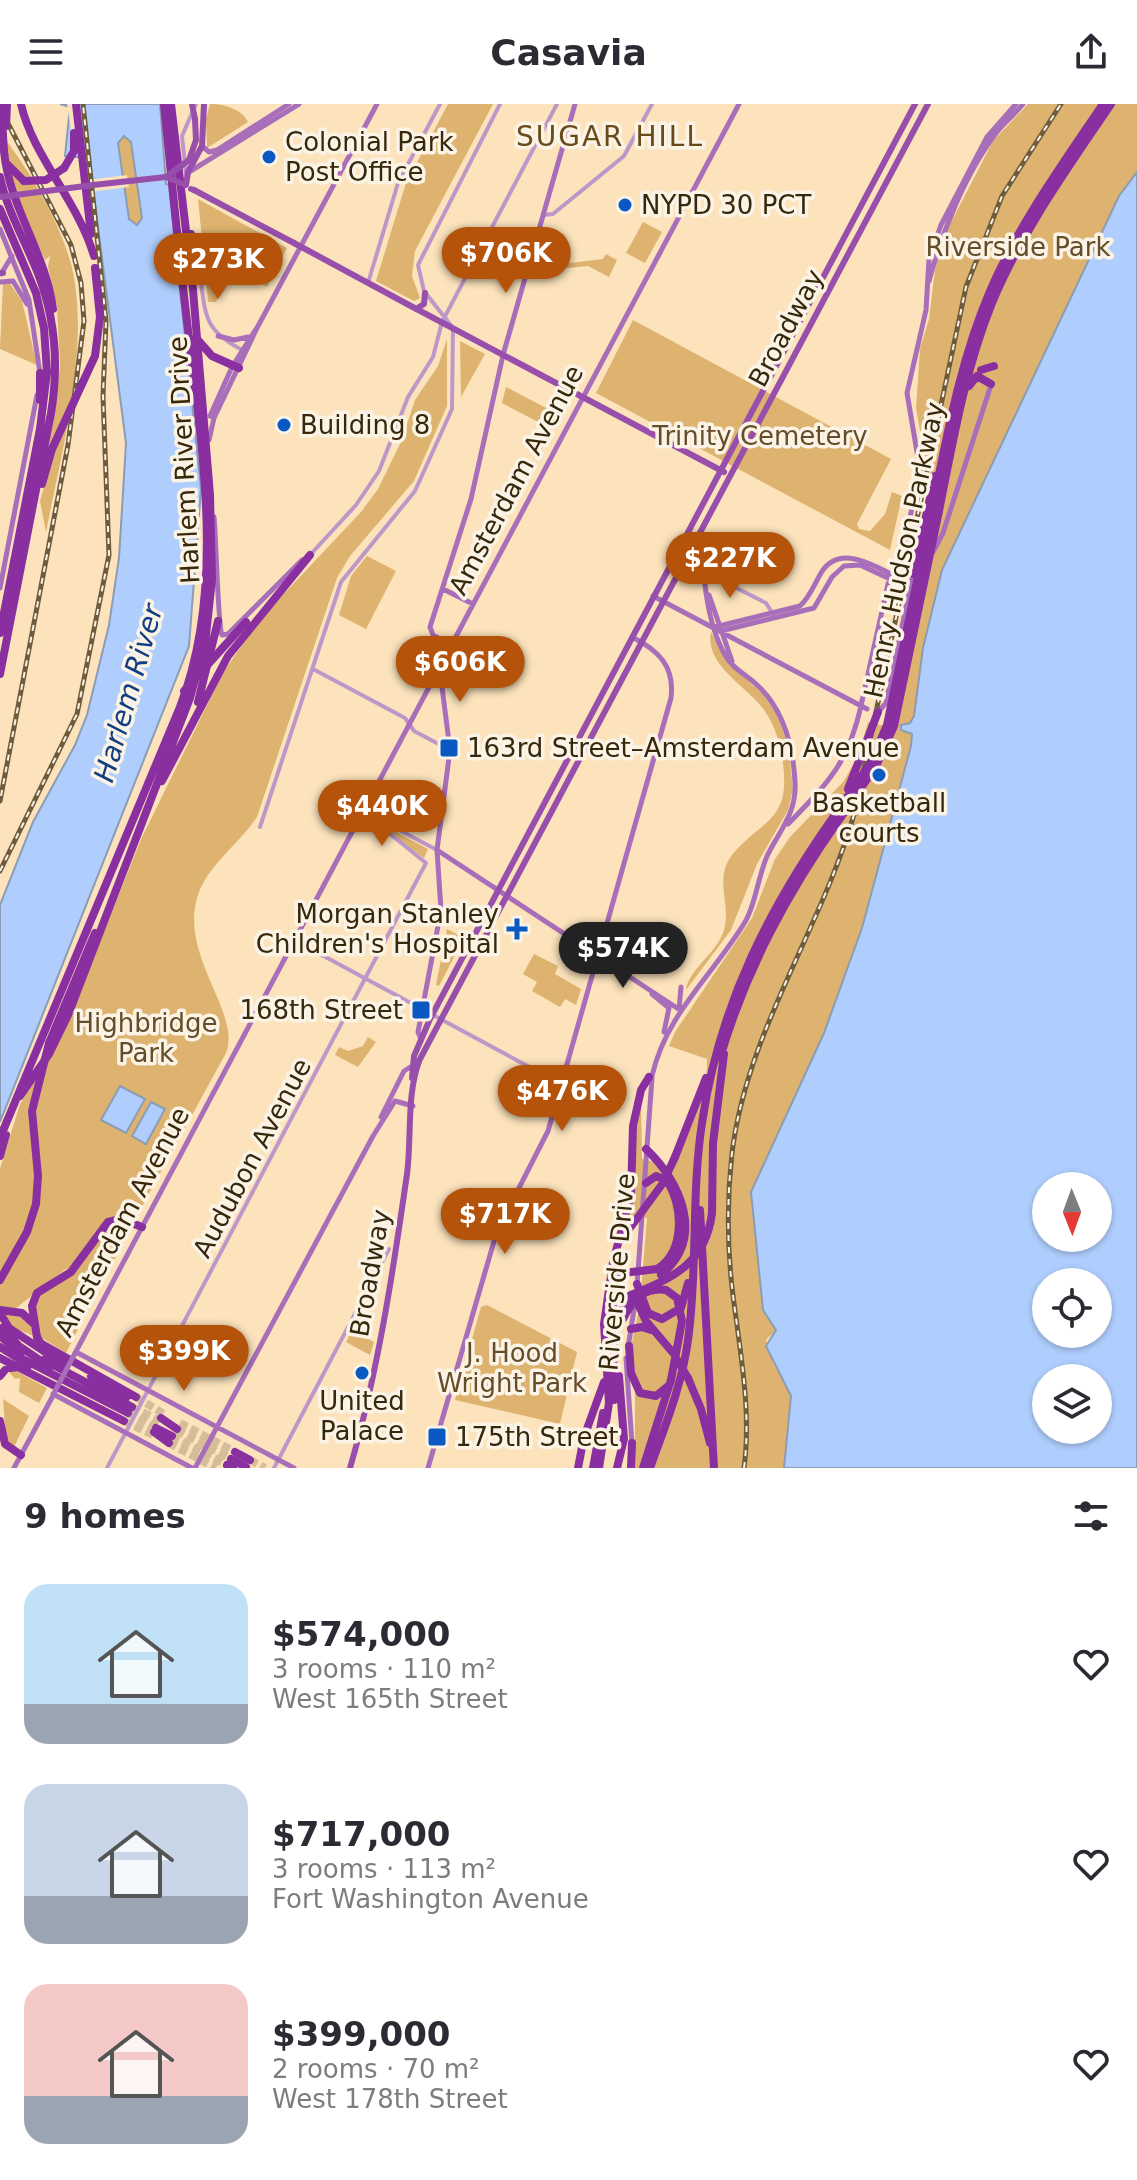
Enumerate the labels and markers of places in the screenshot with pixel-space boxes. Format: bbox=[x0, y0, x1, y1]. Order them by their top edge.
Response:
place label: Colonial Park Post Office bbox=[285, 127, 454, 187]
marker: Colonial Park Post Office bbox=[260, 148, 278, 166]
place label: NYPD 30 PCT bbox=[641, 190, 811, 220]
marker: NYPD 30 PCT bbox=[616, 196, 634, 214]
pin: $706K bbox=[450, 227, 562, 295]
pin: $273K bbox=[162, 233, 274, 301]
place label: Building 8 bbox=[300, 410, 430, 440]
marker: Building 8 bbox=[275, 416, 293, 434]
pin: $227K bbox=[674, 532, 786, 600]
pin: $606K bbox=[404, 636, 516, 704]
place label: 163rd Street–Amsterdam Avenue bbox=[467, 733, 899, 763]
marker: 163rd Street–Amsterdam Avenue bbox=[438, 737, 460, 759]
marker: Basketball courts bbox=[870, 766, 888, 784]
pin: $440K bbox=[326, 780, 438, 848]
place label: Basketball courts bbox=[812, 788, 946, 848]
place label: Morgan Stanley Children's Hospital bbox=[256, 899, 499, 959]
marker: Morgan Stanley Children's Hospital bbox=[506, 918, 528, 940]
pin: $574K bbox=[567, 922, 679, 990]
place label: 168th Street bbox=[239, 995, 403, 1025]
marker: 168th Street bbox=[410, 999, 432, 1021]
pin: $476K bbox=[506, 1065, 618, 1133]
pin: $717K bbox=[449, 1188, 561, 1256]
pin: $399K bbox=[128, 1325, 240, 1393]
marker: United Palace bbox=[353, 1364, 371, 1382]
place label: United Palace bbox=[319, 1386, 405, 1446]
place label: 175th Street bbox=[455, 1422, 619, 1452]
marker: 175th Street bbox=[426, 1426, 448, 1448]

